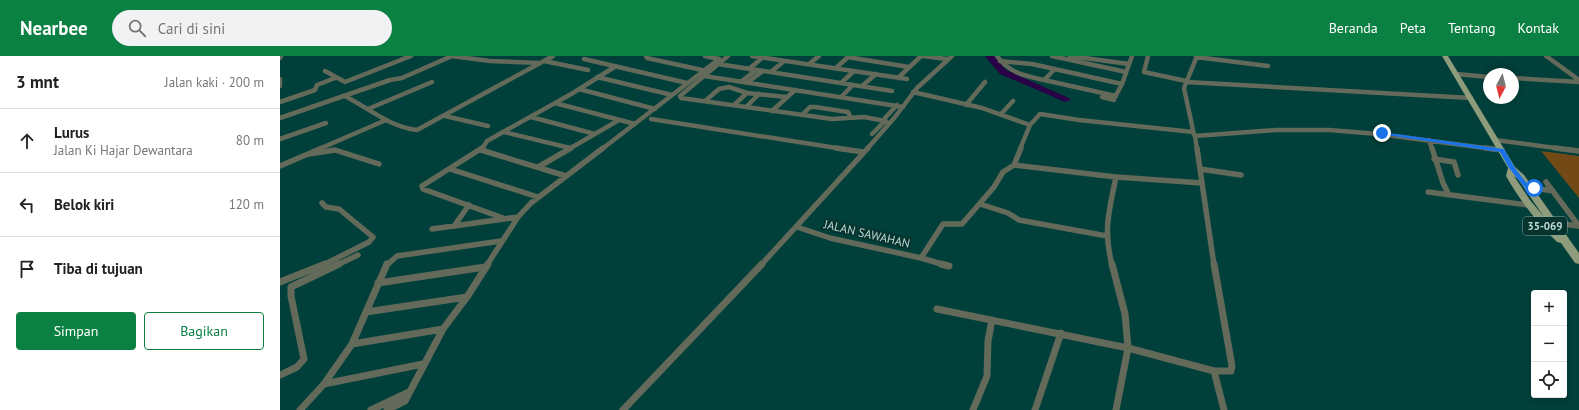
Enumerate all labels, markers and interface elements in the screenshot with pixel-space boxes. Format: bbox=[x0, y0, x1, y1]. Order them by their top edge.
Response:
search box bbox=[112, 10, 392, 46]
text: Nearbee bbox=[20, 16, 88, 40]
icon: search bbox=[126, 17, 148, 39]
text: Cari di sini bbox=[158, 19, 225, 38]
text: Beranda bbox=[1329, 19, 1378, 37]
text: Peta bbox=[1400, 19, 1426, 37]
text: Tentang bbox=[1448, 19, 1496, 37]
text: Kontak bbox=[1518, 19, 1559, 37]
north arrow bbox=[1483, 68, 1519, 104]
text: 3 mnt bbox=[16, 71, 59, 93]
text: Jalan kaki · 200 m bbox=[165, 74, 264, 91]
text: Lurus bbox=[54, 123, 89, 142]
route end bbox=[1373, 124, 1391, 142]
icon: ahead bbox=[16, 130, 38, 152]
text: 80 m bbox=[236, 132, 264, 149]
text: Jalan Ki Hajar Dewantara bbox=[54, 142, 193, 159]
route start bbox=[1525, 179, 1543, 197]
icon: left bbox=[16, 194, 38, 216]
text: Belok kiri bbox=[54, 195, 114, 214]
text: 120 m bbox=[229, 196, 264, 213]
street label: JALAN SAWAHAN bbox=[822, 216, 912, 251]
road number: 35-069 bbox=[1523, 217, 1567, 235]
icon: arrive bbox=[16, 258, 38, 280]
text: Tiba di tujuan bbox=[54, 259, 143, 278]
map controls bbox=[1531, 290, 1567, 398]
button: + bbox=[1531, 290, 1567, 326]
button: Simpan bbox=[16, 312, 136, 350]
button: Bagikan bbox=[144, 312, 264, 350]
button: − bbox=[1531, 326, 1567, 362]
button: locate bbox=[1531, 362, 1567, 398]

